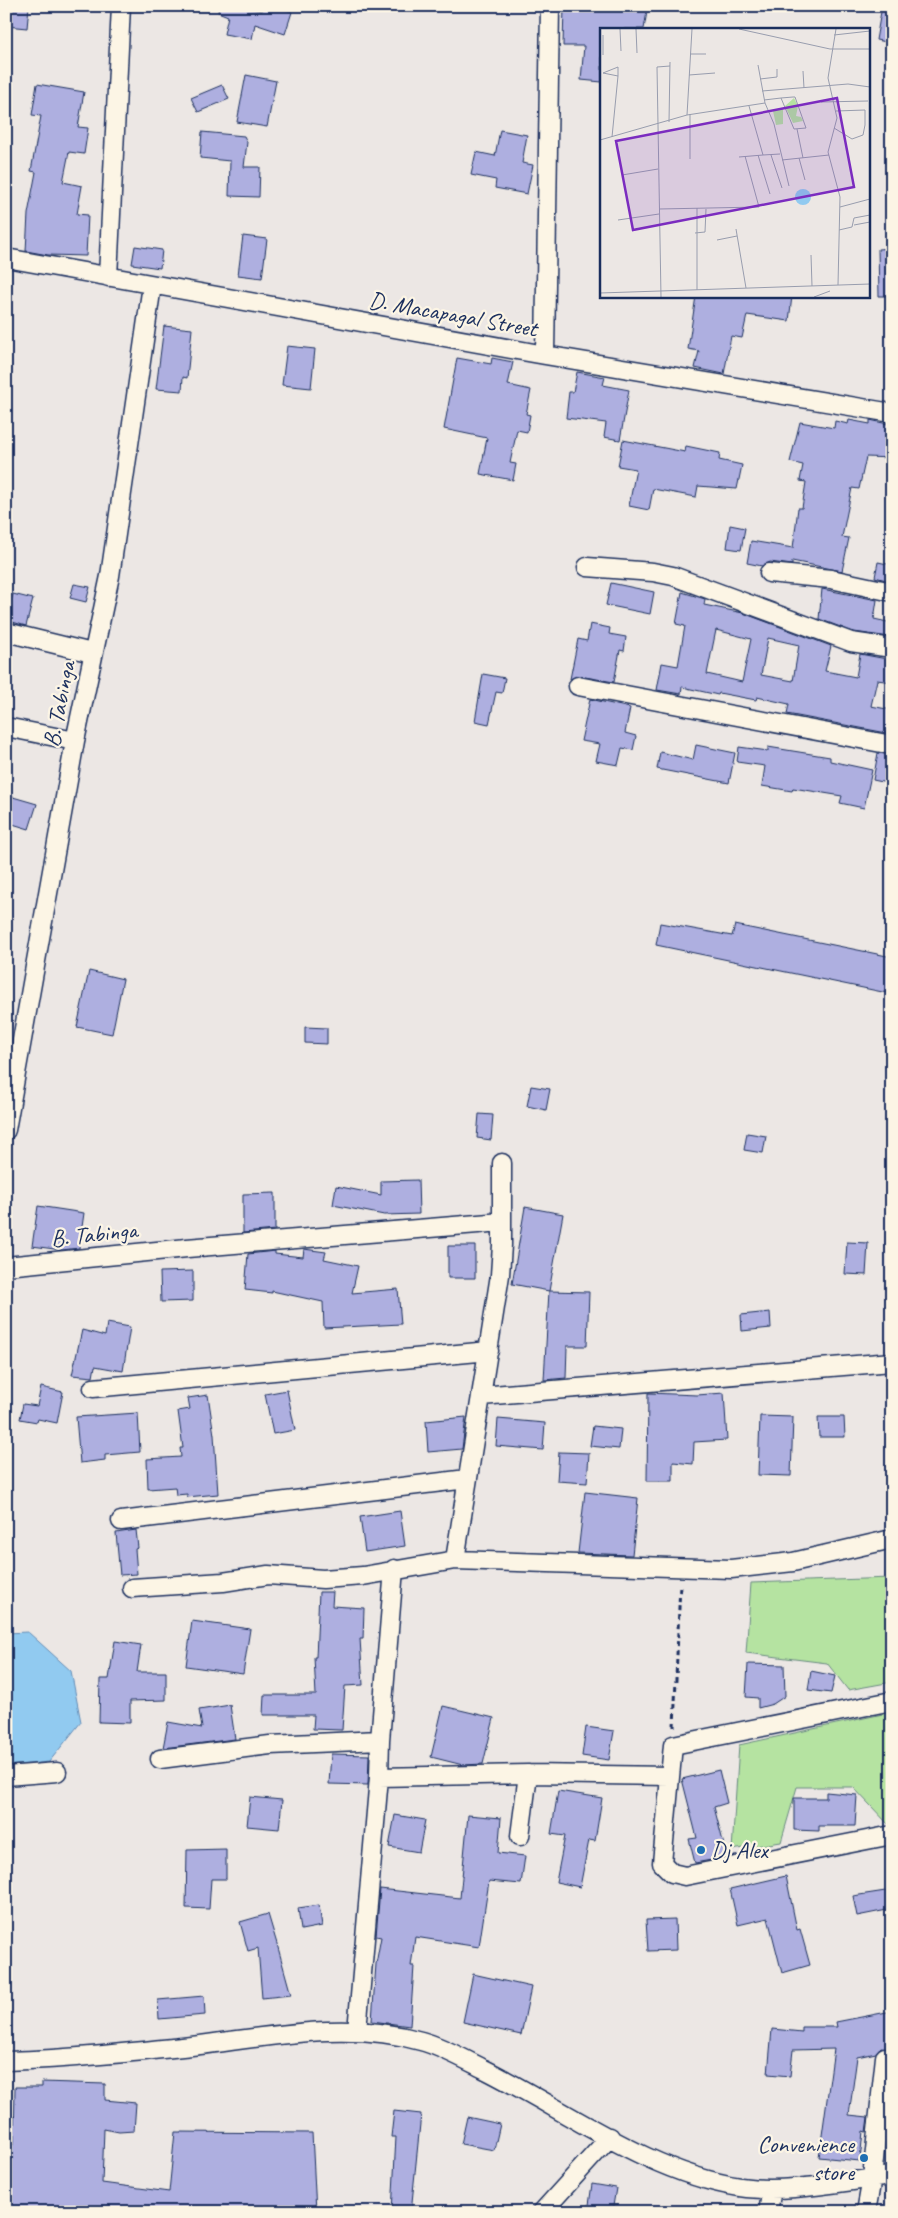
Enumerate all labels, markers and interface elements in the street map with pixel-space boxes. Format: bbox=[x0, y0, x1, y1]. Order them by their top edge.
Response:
inset map bbox=[600, 28, 870, 298]
street label: D. Macapagal Street bbox=[367, 284, 541, 344]
street label: B. Tabinga bbox=[36, 657, 82, 749]
street label: B. Tabinga bbox=[49, 1214, 141, 1253]
place label: Dj Alex bbox=[711, 1835, 770, 1865]
marker: Dj Alex bbox=[695, 1844, 707, 1856]
place label: Convenience store bbox=[758, 2129, 856, 2187]
marker: Convenience store bbox=[858, 2152, 870, 2164]

